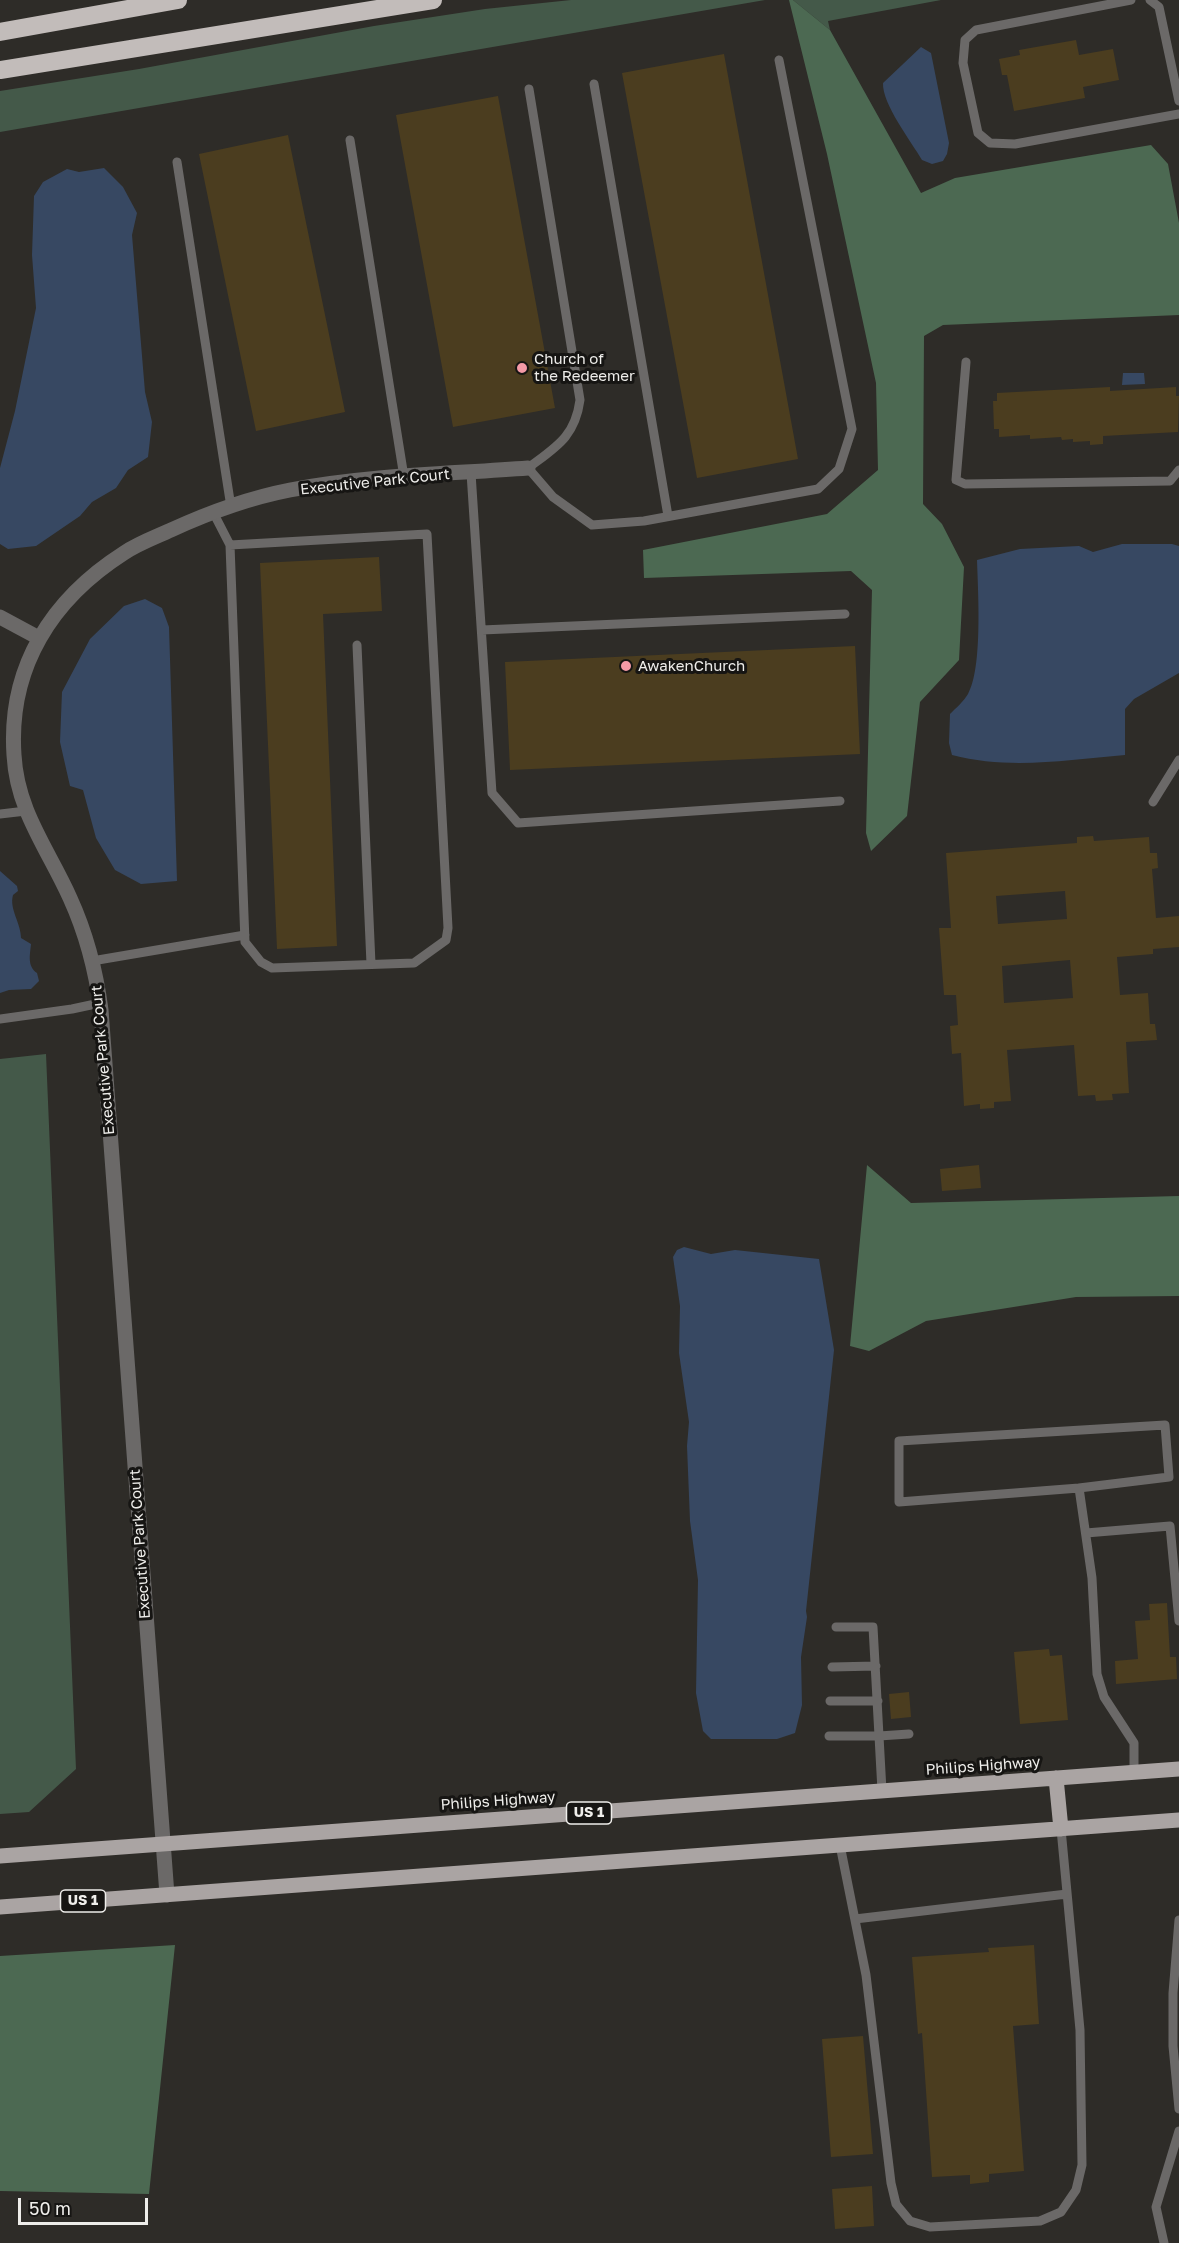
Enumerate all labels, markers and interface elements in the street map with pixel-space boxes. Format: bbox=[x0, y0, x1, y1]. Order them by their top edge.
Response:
place label: Church of the Redeemer bbox=[534, 350, 635, 385]
marker: Church of the Redeemer bbox=[515, 361, 529, 375]
street label: Executive Park Court bbox=[299, 465, 451, 499]
place label: AwakenChurch bbox=[638, 657, 745, 675]
marker: AwakenChurch bbox=[619, 659, 633, 673]
street label: Executive Park Court bbox=[87, 984, 119, 1136]
street label: Executive Park Court bbox=[126, 1468, 154, 1620]
street label: Philips Highway bbox=[925, 1753, 1041, 1779]
street label: Philips Highway bbox=[440, 1788, 556, 1814]
road number: US 1 bbox=[566, 1802, 612, 1824]
road number: US 1 bbox=[60, 1890, 106, 1912]
scale bar bbox=[21, 2186, 152, 2224]
text: 50 m bbox=[29, 2197, 71, 2219]

